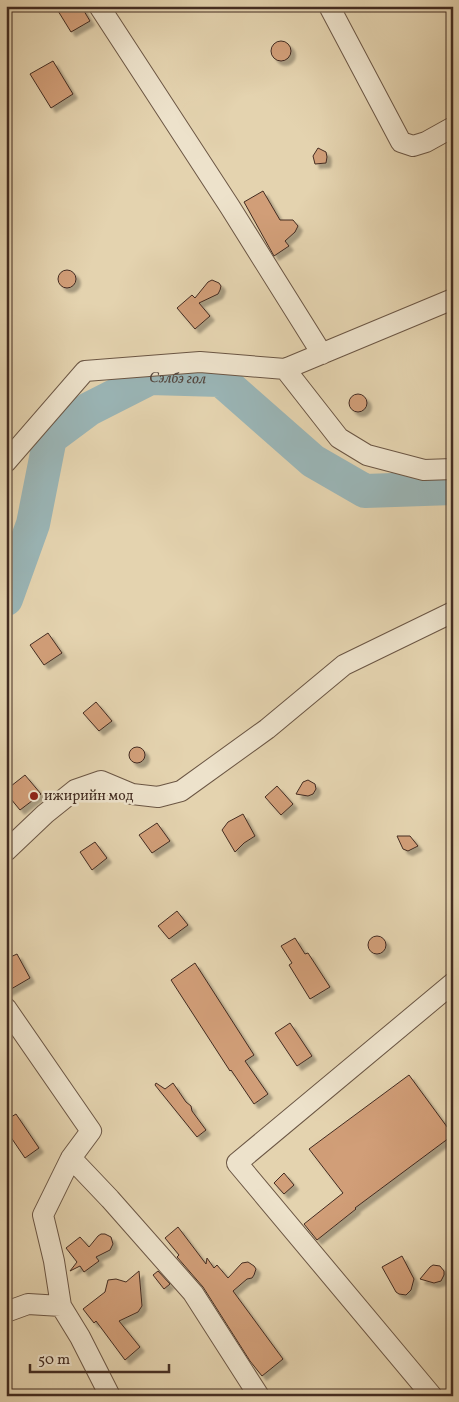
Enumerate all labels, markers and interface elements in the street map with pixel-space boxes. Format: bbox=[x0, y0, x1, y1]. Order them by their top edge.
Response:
water label: Сэлбэ гол bbox=[149, 367, 206, 390]
place label: ижирийн мод bbox=[44, 787, 134, 806]
marker: ижирийн мод bbox=[28, 790, 40, 802]
scale bar bbox=[30, 1342, 169, 1374]
text: 50 m bbox=[38, 1350, 70, 1371]

